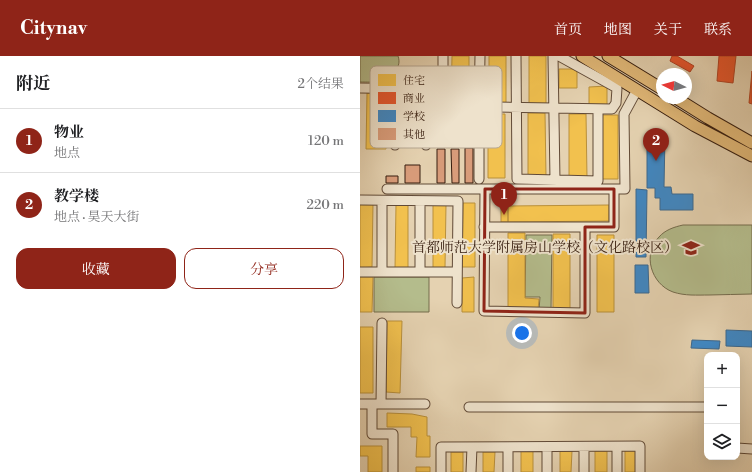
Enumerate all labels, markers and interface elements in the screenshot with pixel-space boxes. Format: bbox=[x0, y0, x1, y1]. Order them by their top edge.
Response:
text: Citynav bbox=[20, 16, 87, 40]
text: 首页 bbox=[554, 21, 582, 39]
text: 地图 bbox=[604, 21, 632, 39]
text: 关于 bbox=[654, 21, 682, 39]
text: 联系 bbox=[704, 21, 732, 39]
legend bbox=[370, 66, 502, 148]
north arrow bbox=[656, 68, 692, 104]
text: 附近 bbox=[16, 73, 50, 95]
text: 住宅 bbox=[403, 74, 425, 88]
text: 2个结果 bbox=[298, 76, 344, 92]
text: 商业 bbox=[403, 92, 425, 106]
text: 学校 bbox=[403, 110, 425, 124]
text: 物业 bbox=[54, 123, 84, 142]
text: 其他 bbox=[403, 128, 425, 142]
pin: 2 bbox=[643, 128, 669, 161]
text: 1 bbox=[26, 133, 32, 149]
text: 120 m bbox=[308, 133, 344, 149]
text: 地点 bbox=[54, 145, 80, 161]
pin: 1 bbox=[491, 182, 517, 215]
text: 教学楼 bbox=[54, 187, 99, 206]
text: 2 bbox=[25, 197, 33, 213]
text: 220 m bbox=[306, 197, 344, 213]
text: 地点 · 昊天大街 bbox=[54, 209, 140, 225]
school or university icon: 首都师范大学附属房山学校（文化路校区） bbox=[681, 238, 701, 258]
place label: 首都师范大学附属房山学校（文化路校区） bbox=[412, 239, 678, 257]
button: 收藏 bbox=[16, 248, 176, 289]
button: 分享 bbox=[184, 248, 344, 289]
your location bbox=[512, 323, 532, 343]
map controls bbox=[704, 352, 740, 460]
button: + bbox=[704, 352, 740, 388]
button: − bbox=[704, 388, 740, 424]
button: layers bbox=[704, 424, 740, 460]

